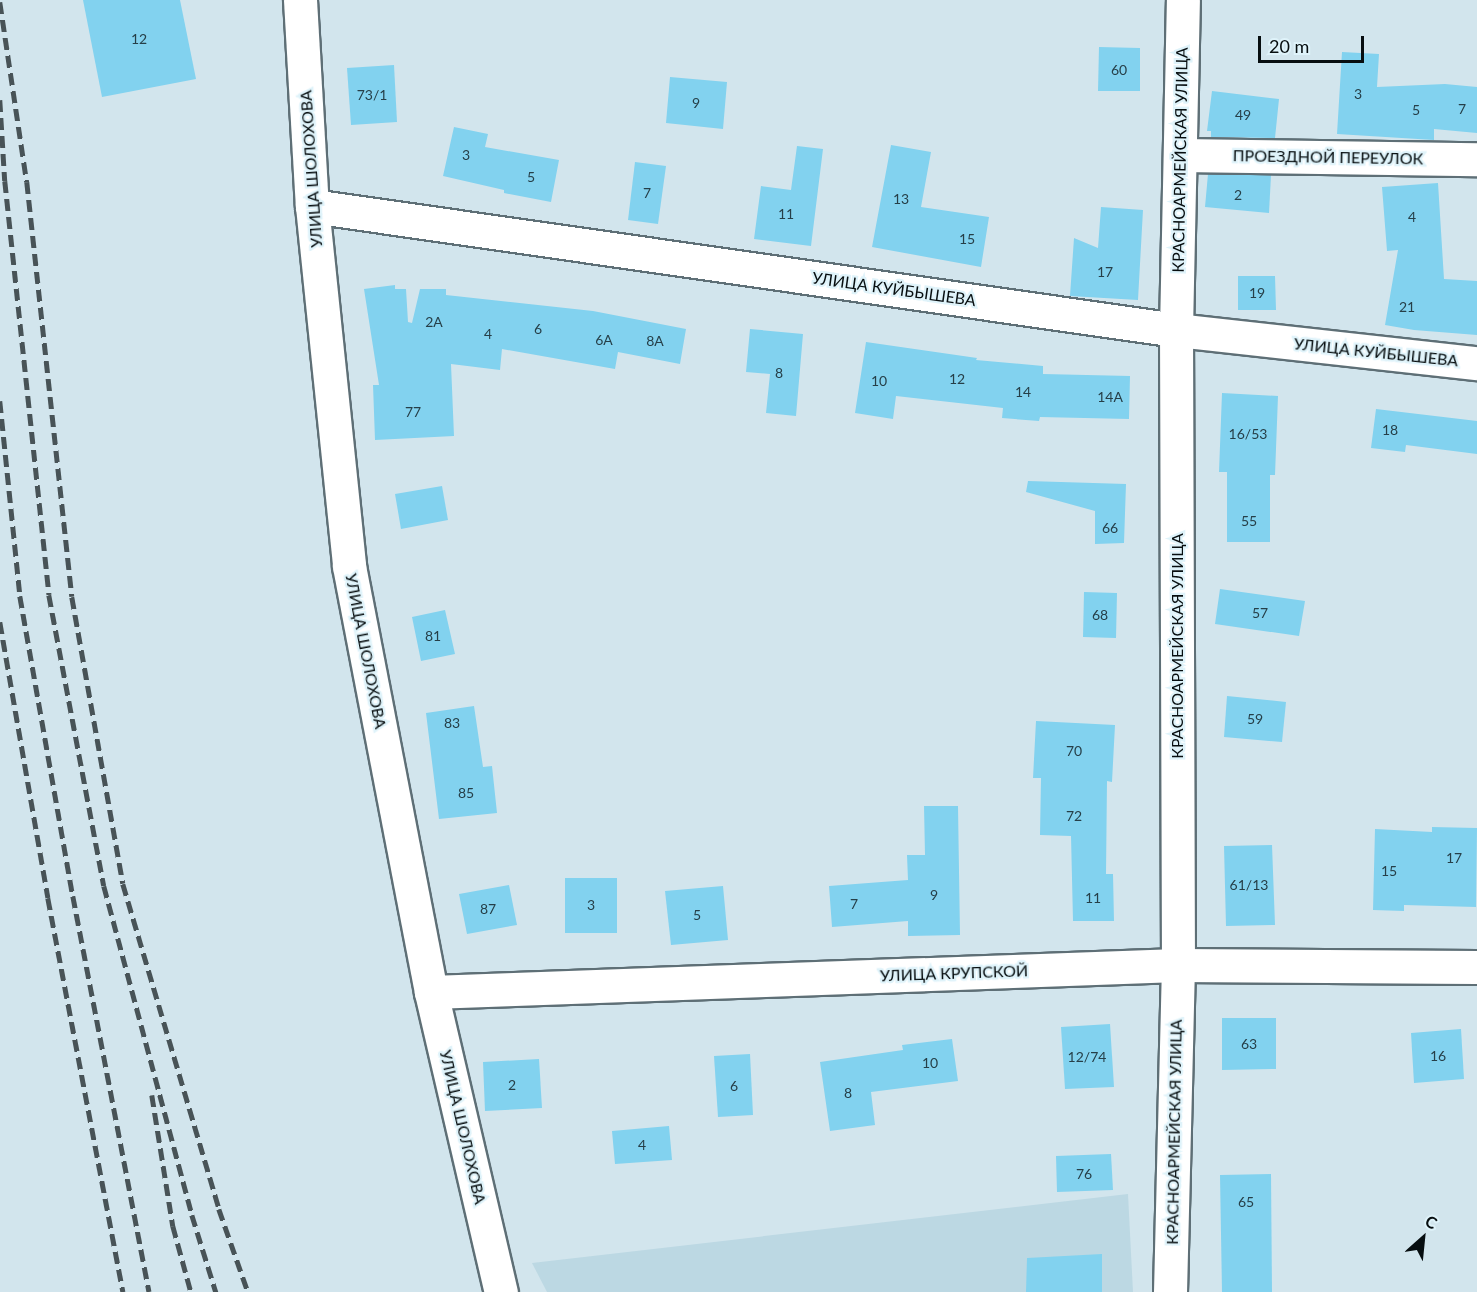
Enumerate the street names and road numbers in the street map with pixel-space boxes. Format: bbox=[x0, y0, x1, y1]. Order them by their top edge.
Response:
street label: КРАСНОАРМЕЙСКАЯ УЛИЦА bbox=[1168, 47, 1192, 273]
street label: УЛИЦА ШОЛОХОВА bbox=[296, 90, 326, 248]
street label: ПРОЕЗДНОЙ ПЕРЕУЛОК bbox=[1233, 146, 1423, 168]
street label: УЛИЦА КУЙБЫШЕВА bbox=[811, 268, 977, 310]
street label: УЛИЦА КУЙБЫШЕВА bbox=[1293, 334, 1459, 370]
street label: КРАСНОАРМЕЙСКАЯ УЛИЦА bbox=[1167, 533, 1187, 759]
street label: УЛИЦА ШОЛОХОВА bbox=[342, 572, 390, 730]
street label: УЛИЦА КРУПСКОЙ bbox=[880, 961, 1028, 985]
street label: КРАСНОАРМЕЙСКАЯ УЛИЦА bbox=[1162, 1019, 1186, 1245]
street label: УЛИЦА ШОЛОХОВА bbox=[436, 1048, 490, 1206]

